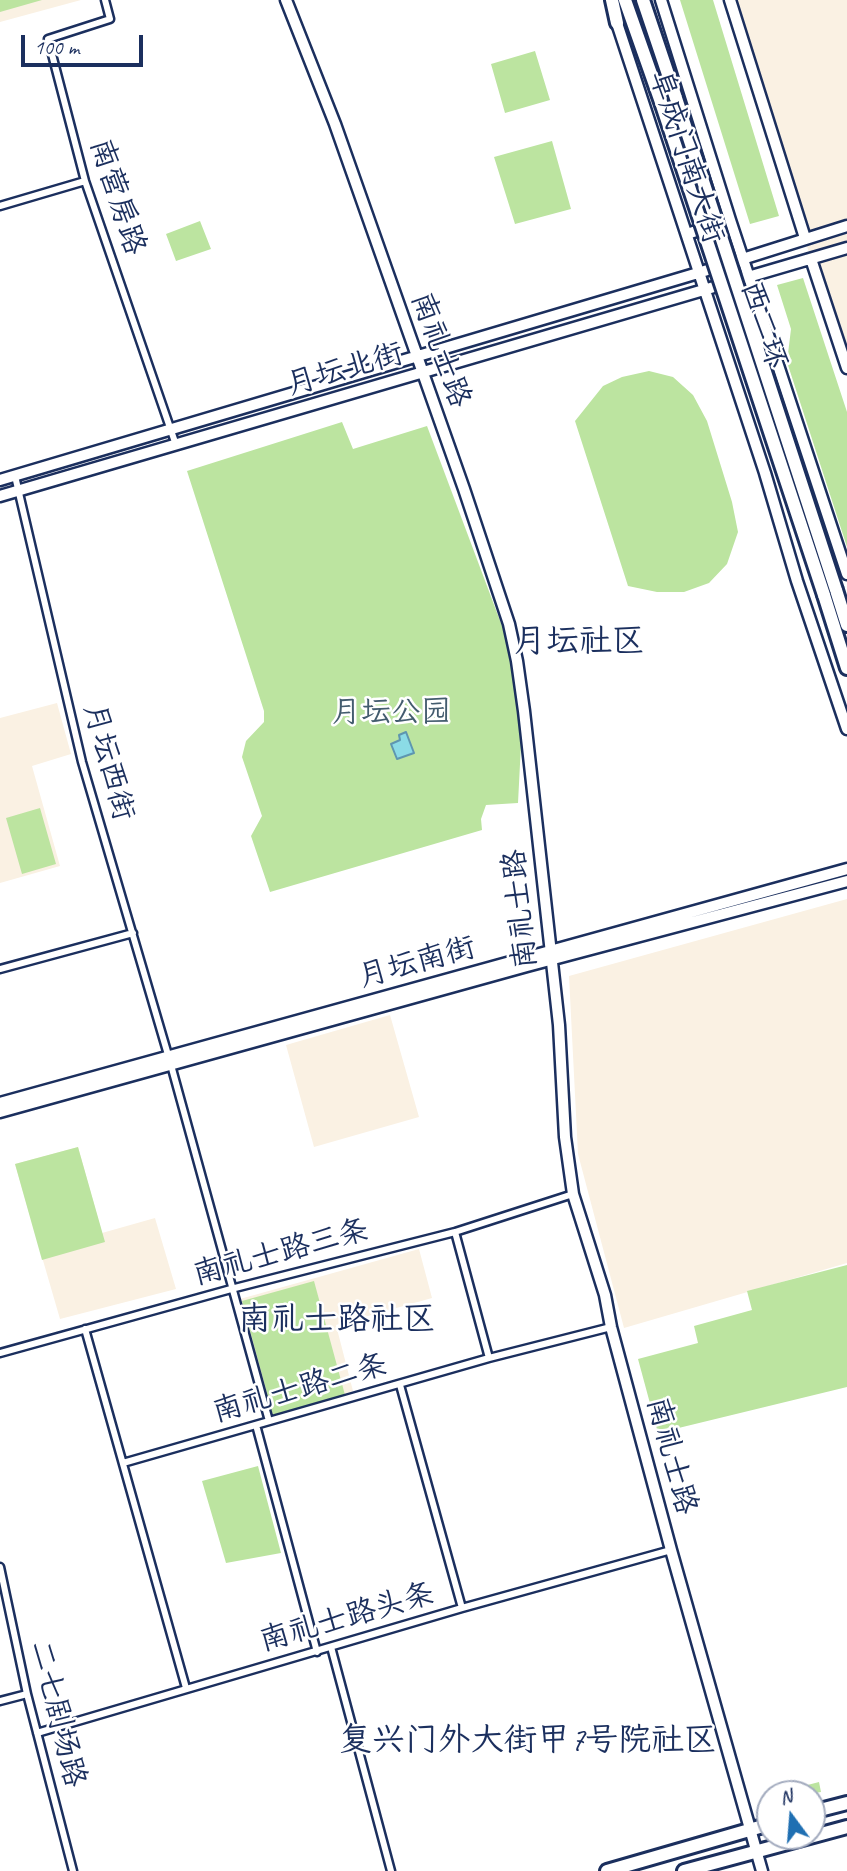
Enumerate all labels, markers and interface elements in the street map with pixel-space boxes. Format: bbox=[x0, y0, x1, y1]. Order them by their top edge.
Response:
scale bar bbox=[24, 21, 147, 65]
text: 100 m bbox=[34, 34, 79, 60]
street label: 阜成门南大街 bbox=[641, 66, 731, 248]
street label: 南营房路 bbox=[81, 134, 153, 260]
street label: 西二环 bbox=[732, 277, 794, 373]
street label: 南礼士路 bbox=[403, 287, 477, 413]
street label: 月坛北街 bbox=[282, 336, 408, 404]
district label: 月坛社区 bbox=[513, 622, 645, 662]
park label: 月坛公园 bbox=[331, 695, 451, 731]
street label: 月坛西街 bbox=[75, 699, 141, 825]
street label: 南礼士路 bbox=[497, 847, 545, 971]
street label: 月坛南街 bbox=[354, 930, 480, 996]
street label: 南礼士路三条 bbox=[189, 1212, 373, 1294]
district label: 南礼士路社区 bbox=[238, 1300, 436, 1340]
street label: 南礼士路二条 bbox=[209, 1347, 391, 1431]
street label: 南礼士路 bbox=[638, 1393, 704, 1519]
street label: 南礼士路头条 bbox=[256, 1576, 438, 1660]
street label: 二七剧场路 bbox=[21, 1637, 93, 1791]
district label: 复兴门外大街甲7号院社区 bbox=[339, 1721, 717, 1761]
north arrow bbox=[756, 1780, 826, 1850]
text: N bbox=[777, 1784, 795, 1810]

